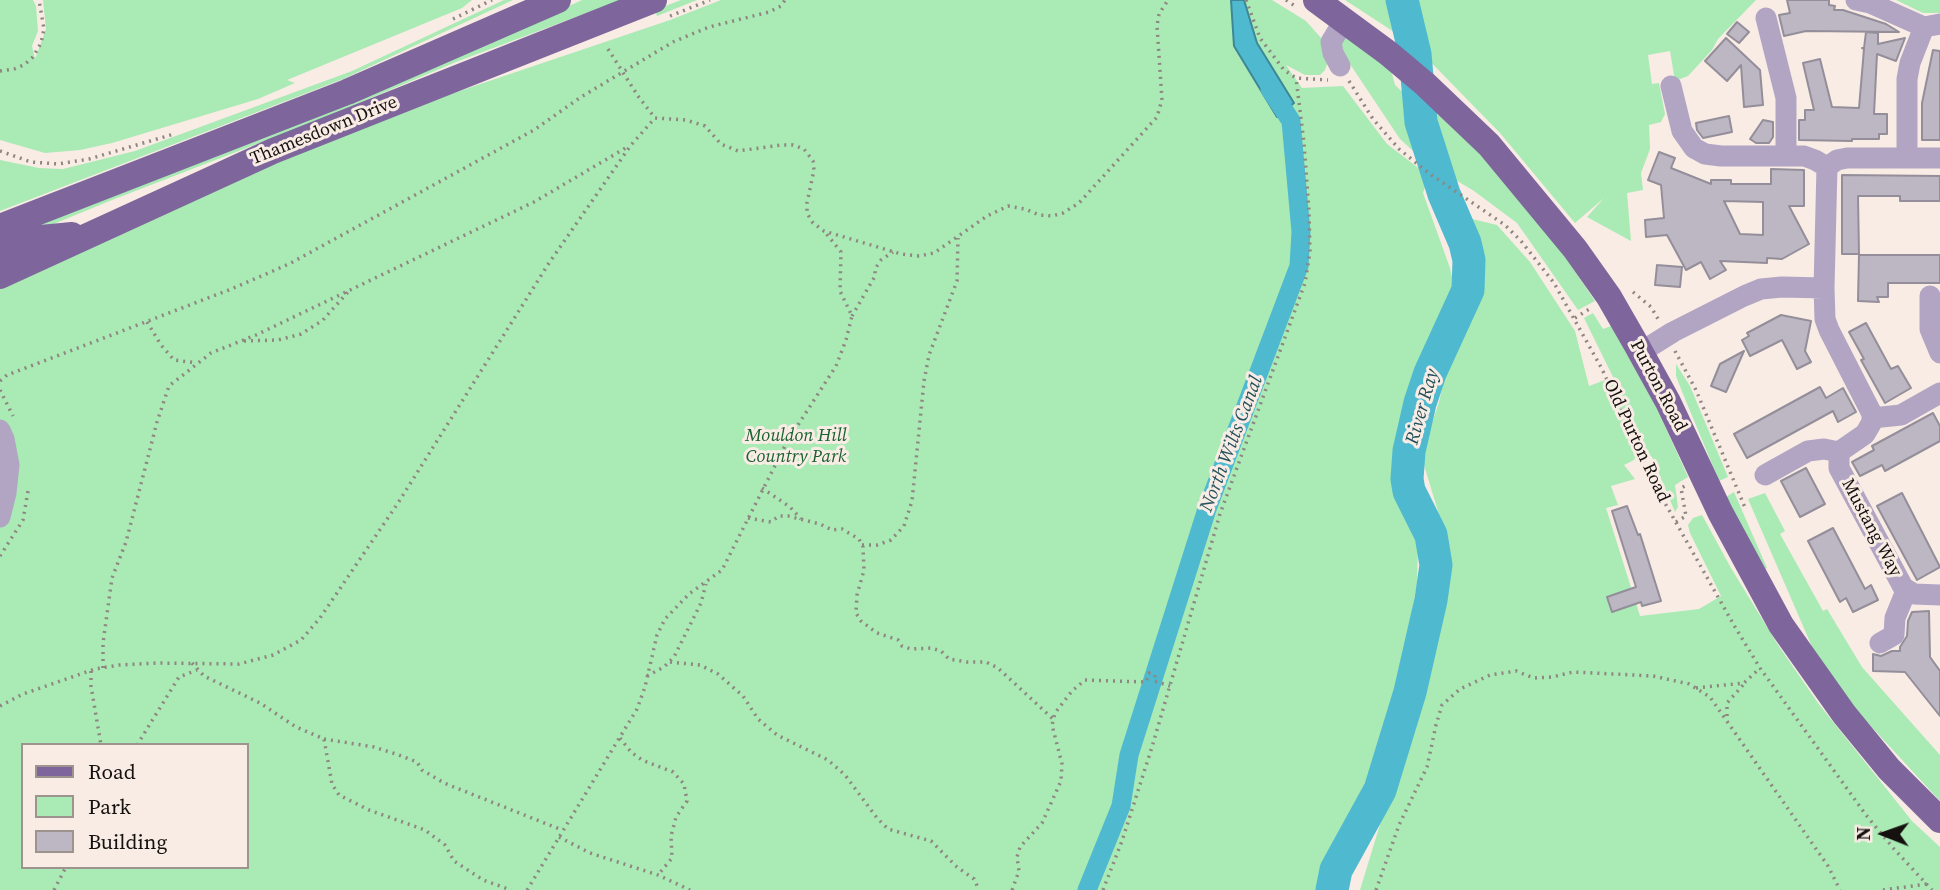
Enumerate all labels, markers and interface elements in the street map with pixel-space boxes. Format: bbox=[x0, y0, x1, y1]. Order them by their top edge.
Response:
street label: Thamesdown Drive bbox=[247, 92, 401, 170]
street label: Purton Road bbox=[1625, 336, 1691, 436]
water label: River Ray bbox=[1401, 367, 1445, 447]
water label: North Wilts Canal bbox=[1196, 373, 1268, 515]
street label: Old Purton Road bbox=[1598, 376, 1674, 506]
park label: Mouldon Hill Country Park bbox=[745, 425, 847, 467]
street label: Mustang Way bbox=[1836, 475, 1906, 581]
legend bbox=[21, 743, 248, 869]
text: Road bbox=[88, 757, 136, 786]
text: Park bbox=[88, 792, 131, 821]
north arrow bbox=[1849, 799, 1919, 869]
text: N bbox=[1850, 826, 1876, 841]
text: Building bbox=[88, 827, 167, 856]

